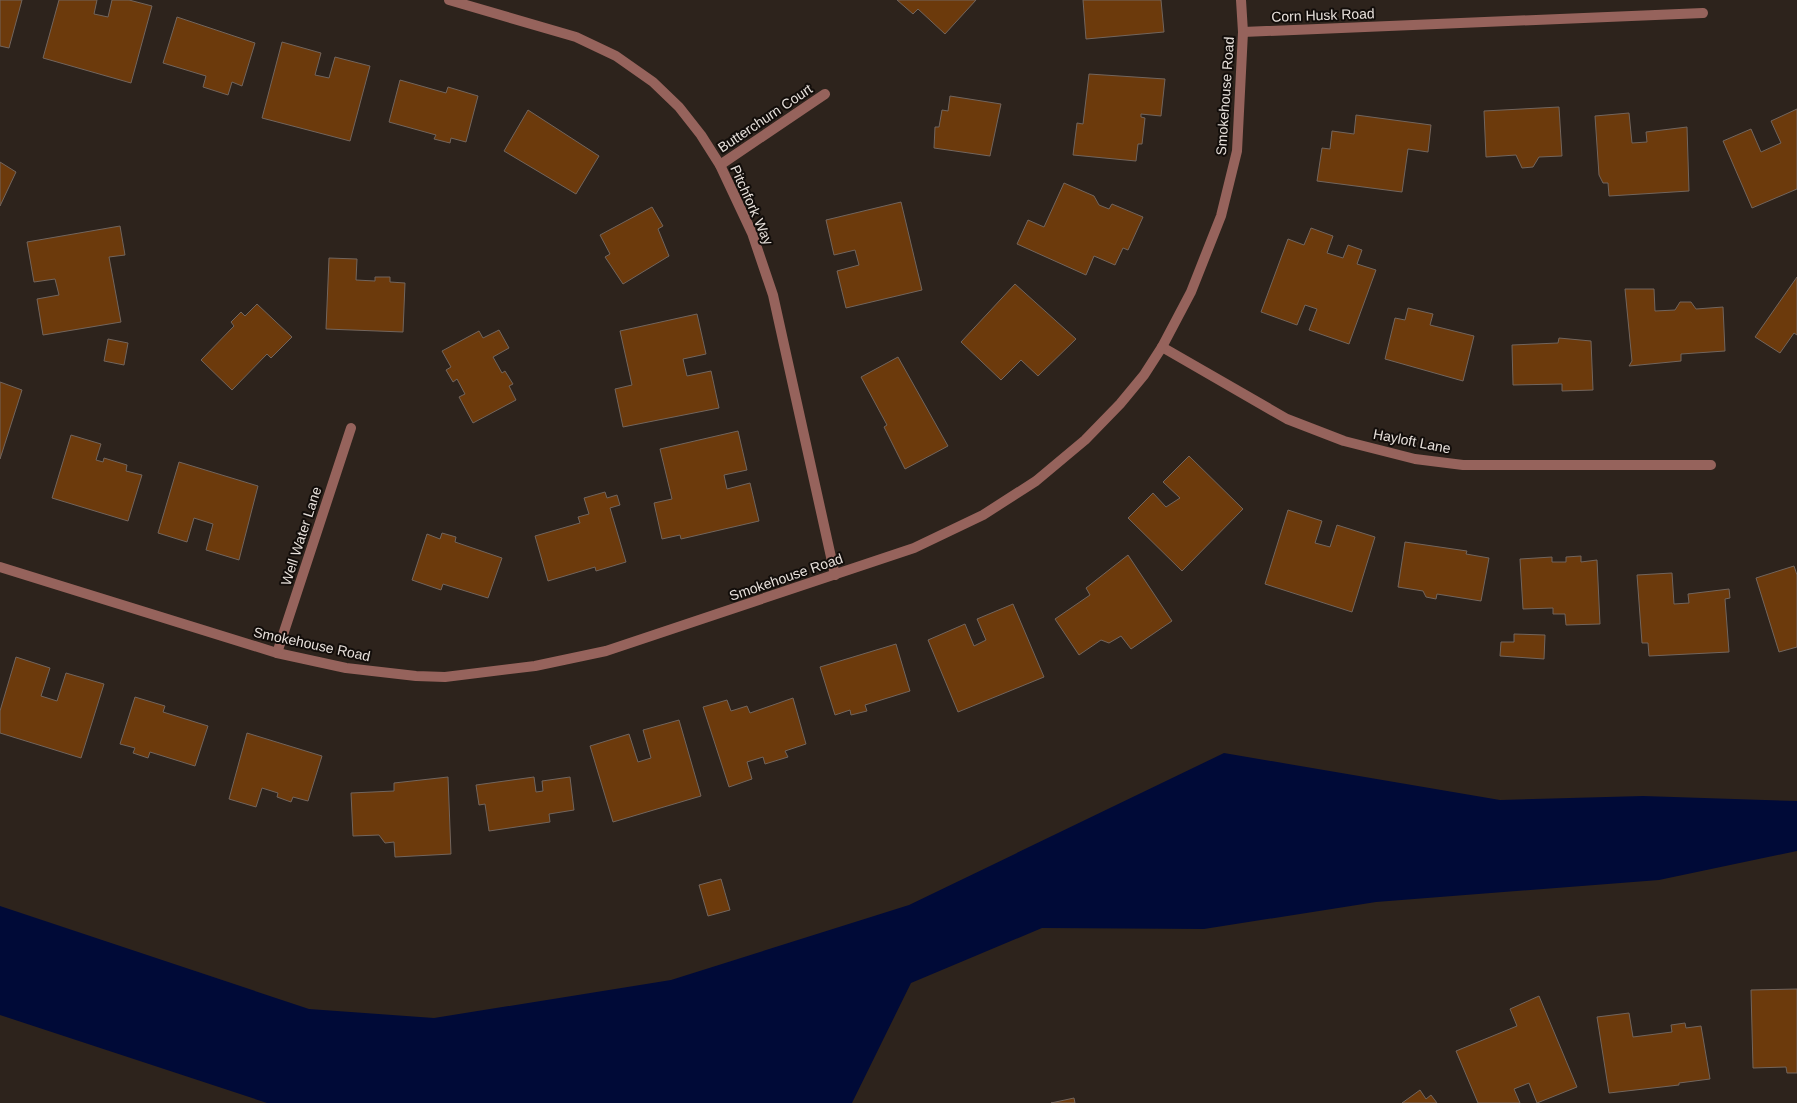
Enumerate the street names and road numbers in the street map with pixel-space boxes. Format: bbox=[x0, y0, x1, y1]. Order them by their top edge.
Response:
street label: Corn Husk Road bbox=[1271, 5, 1375, 25]
street label: Smokehouse Road bbox=[1213, 36, 1237, 156]
street label: Butterchurn Court bbox=[715, 80, 815, 156]
street label: Pitchfork Way bbox=[727, 163, 777, 247]
street label: Hayloft Lane bbox=[1372, 426, 1452, 456]
street label: Well Water Lane bbox=[278, 484, 325, 587]
street label: Smokehouse Road bbox=[727, 550, 845, 604]
street label: Smokehouse Road bbox=[252, 624, 372, 664]

